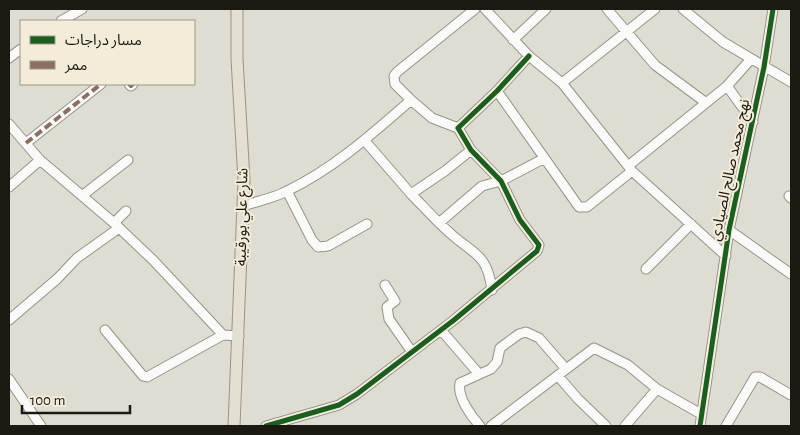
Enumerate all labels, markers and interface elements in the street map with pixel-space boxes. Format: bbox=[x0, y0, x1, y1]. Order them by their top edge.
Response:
legend bbox=[20, 20, 195, 85]
text: مسار دراجات bbox=[65, 33, 142, 49]
text: ممر bbox=[64, 58, 88, 74]
street label: نهج محمد صالح الصيادي bbox=[708, 98, 756, 243]
street label: شارع علي بورقيبة bbox=[234, 168, 254, 266]
scale bar bbox=[22, 382, 130, 414]
text: 100 m bbox=[30, 393, 65, 408]

